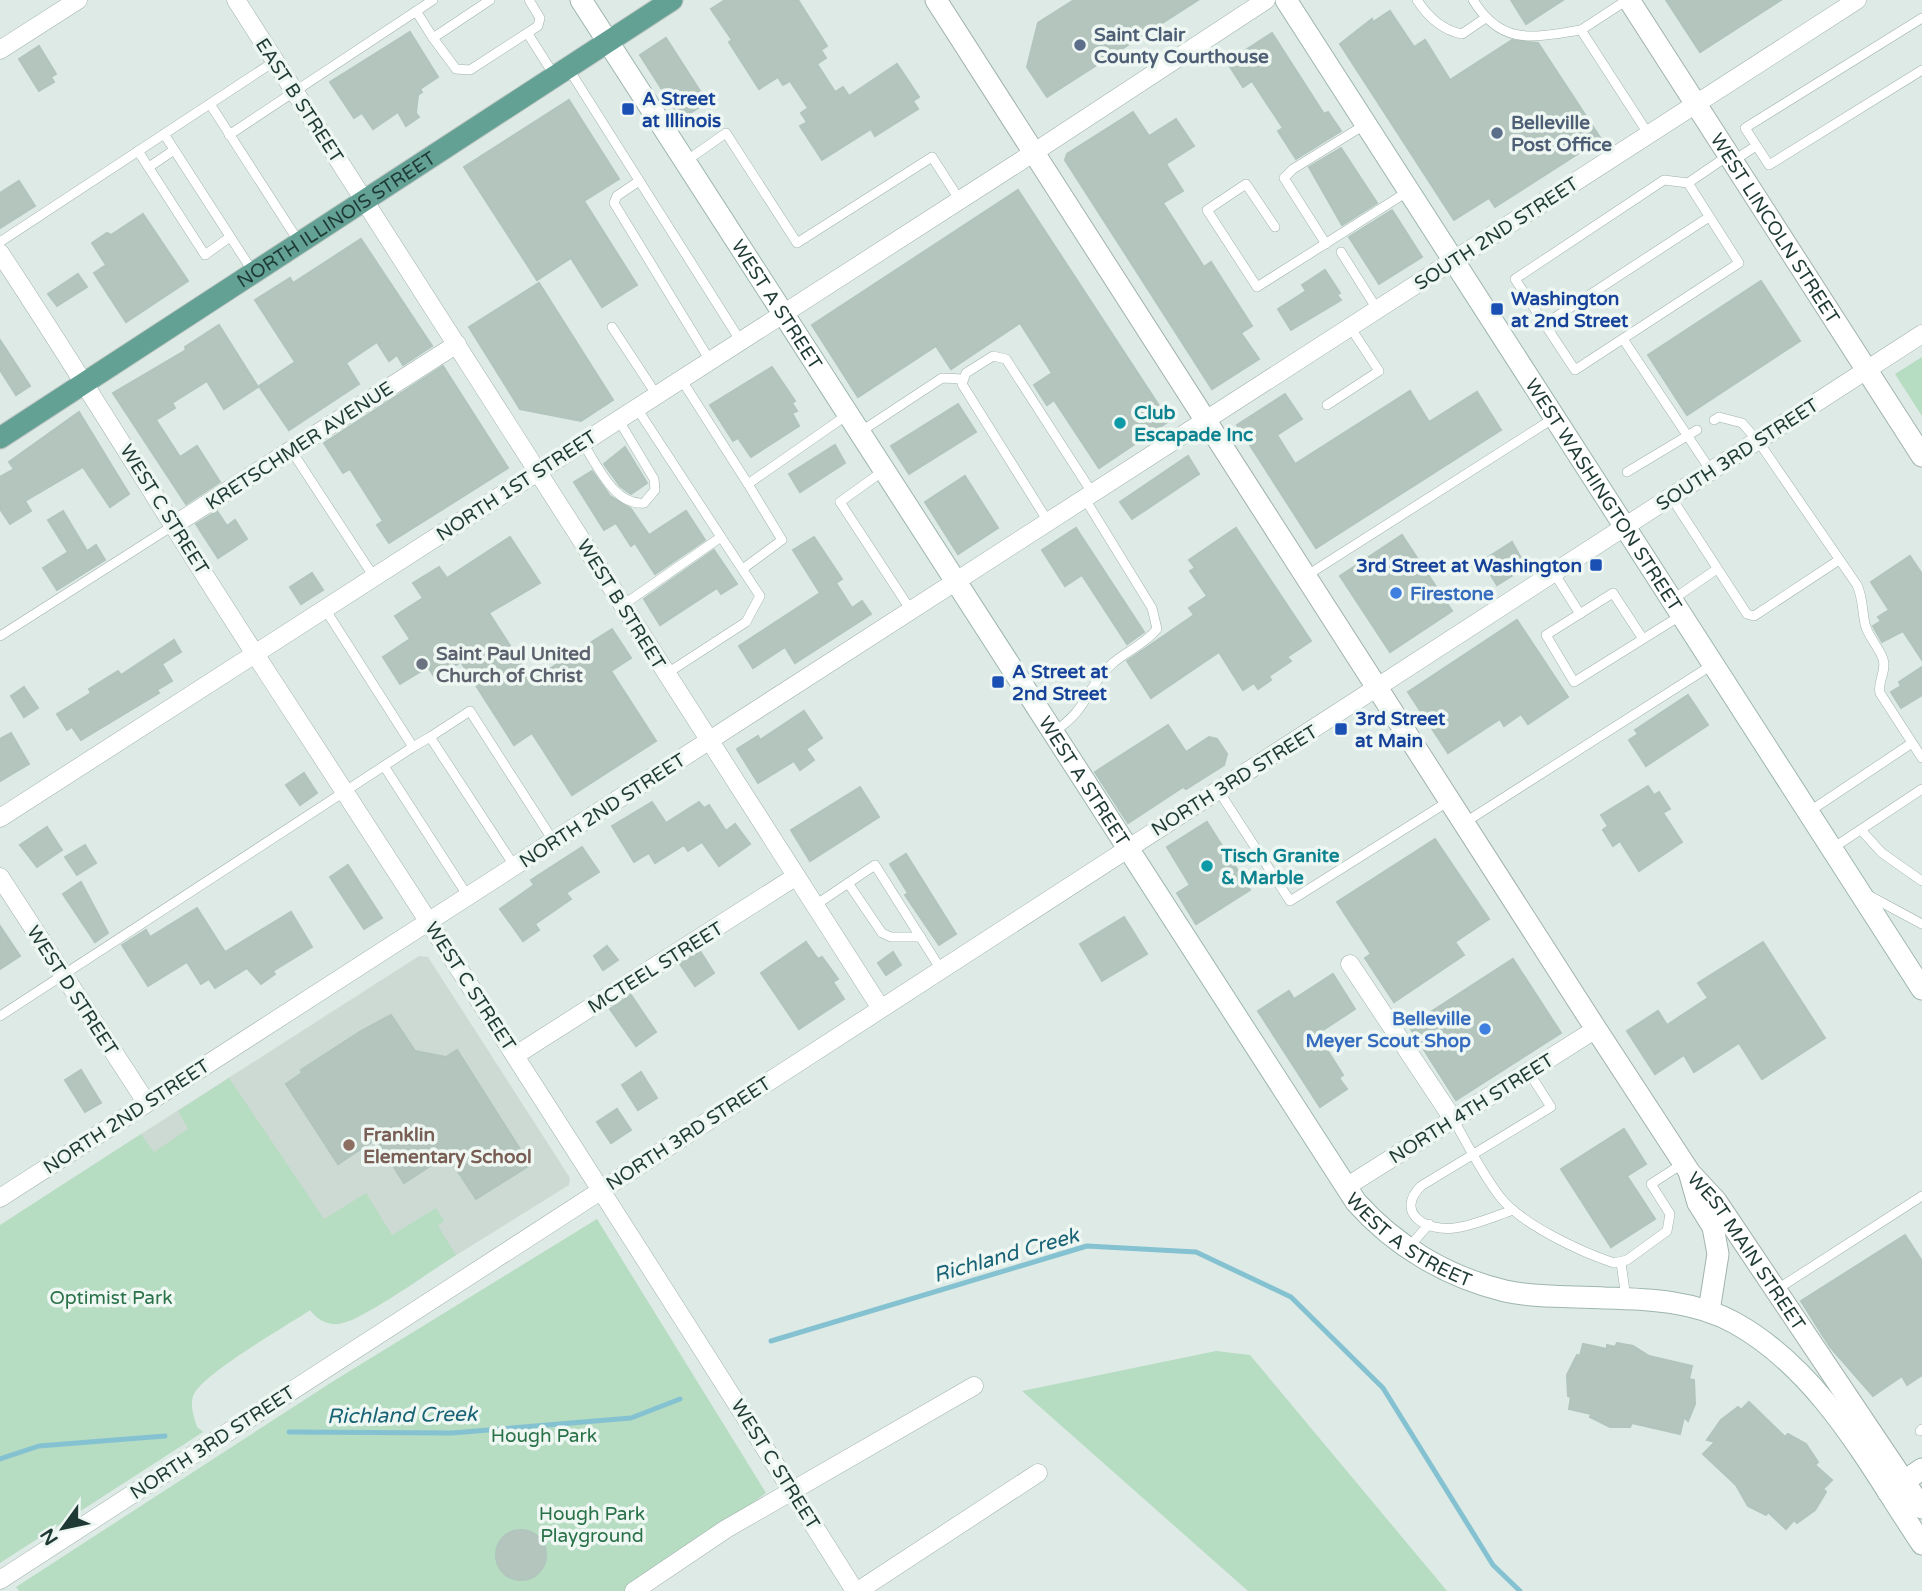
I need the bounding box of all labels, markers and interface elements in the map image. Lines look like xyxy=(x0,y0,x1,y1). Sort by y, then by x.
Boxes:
place label: Saint Clair County Courthouse xyxy=(1094,24,1269,69)
street label: EAST B STREET xyxy=(251,34,348,167)
marker: Saint Clair County Courthouse xyxy=(1072,37,1088,53)
place label: A Street at Illinois xyxy=(642,88,721,132)
marker: A Street at Illinois xyxy=(620,101,636,117)
place label: Belleville Post Office xyxy=(1511,112,1612,156)
marker: Belleville Post Office xyxy=(1489,125,1505,141)
street label: WEST LINCOLN STREET xyxy=(1705,129,1844,328)
street label: NORTH ILLINOIS STREET xyxy=(233,147,440,293)
street label: SOUTH 2ND STREET xyxy=(1411,172,1583,295)
street label: WEST A STREET xyxy=(726,236,826,374)
place label: Washington at 2nd Street xyxy=(1511,288,1629,332)
marker: Washington at 2nd Street xyxy=(1489,301,1505,317)
street label: WEST WASHINGTON STREET xyxy=(1520,375,1686,616)
street label: KRETSCHMER AVENUE xyxy=(202,377,397,515)
street label: SOUTH 3RD STREET xyxy=(1652,394,1823,516)
place label: Club Escapade Inc xyxy=(1134,402,1253,447)
marker: Club Escapade Inc xyxy=(1112,415,1128,431)
street label: NORTH 1ST STREET xyxy=(432,426,601,546)
street label: WEST C STREET xyxy=(115,441,213,579)
street label: WEST B STREET xyxy=(572,536,670,674)
place label: 3rd Street at Washington xyxy=(1356,555,1582,578)
marker: 3rd Street at Washington xyxy=(1588,557,1604,573)
place label: Firestone xyxy=(1410,583,1494,605)
marker: Firestone xyxy=(1388,585,1404,601)
place label: Saint Paul United Church of Christ xyxy=(436,643,591,687)
marker: Saint Paul United Church of Christ xyxy=(414,656,430,672)
place label: A Street at 2nd Street xyxy=(1012,661,1109,705)
marker: A Street at 2nd Street xyxy=(990,674,1006,690)
place label: 3rd Street at Main xyxy=(1355,708,1446,752)
street label: WEST A STREET xyxy=(1034,712,1134,851)
street label: NORTH 3RD STREET xyxy=(1147,721,1322,841)
marker: 3rd Street at Main xyxy=(1333,721,1349,737)
street label: NORTH 2ND STREET xyxy=(515,749,690,873)
place label: Tisch Granite & Marble xyxy=(1220,845,1340,889)
marker: Tisch Granite & Marble xyxy=(1199,858,1215,874)
street label: MCTEEL STREET xyxy=(584,917,728,1018)
street label: WEST C STREET xyxy=(420,918,520,1055)
street label: WEST D STREET xyxy=(22,922,122,1060)
place label: Belleville Meyer Scout Shop xyxy=(1305,1008,1471,1053)
marker: Belleville Meyer Scout Shop xyxy=(1477,1021,1493,1037)
street label: NORTH 4TH STREET xyxy=(1385,1049,1558,1168)
street label: NORTH 2ND STREET xyxy=(39,1055,214,1179)
street label: NORTH 3RD STREET xyxy=(602,1072,775,1195)
place label: Franklin Elementary School xyxy=(363,1124,532,1169)
marker: Franklin Elementary School xyxy=(341,1137,357,1153)
street label: WEST MAIN STREET xyxy=(1683,1168,1810,1335)
street label: WEST A STREET xyxy=(1341,1188,1475,1292)
water label: Richland Creek xyxy=(931,1222,1083,1288)
park label: Optimist Park xyxy=(49,1287,173,1309)
street label: NORTH 3RD STREET xyxy=(126,1381,299,1504)
street label: WEST C STREET xyxy=(726,1396,824,1534)
water label: Richland Creek xyxy=(327,1402,479,1429)
park label: Hough Park xyxy=(491,1425,597,1447)
north arrow xyxy=(28,1493,98,1563)
park label: Hough Park Playground xyxy=(539,1503,645,1547)
text: N xyxy=(36,1524,63,1549)

